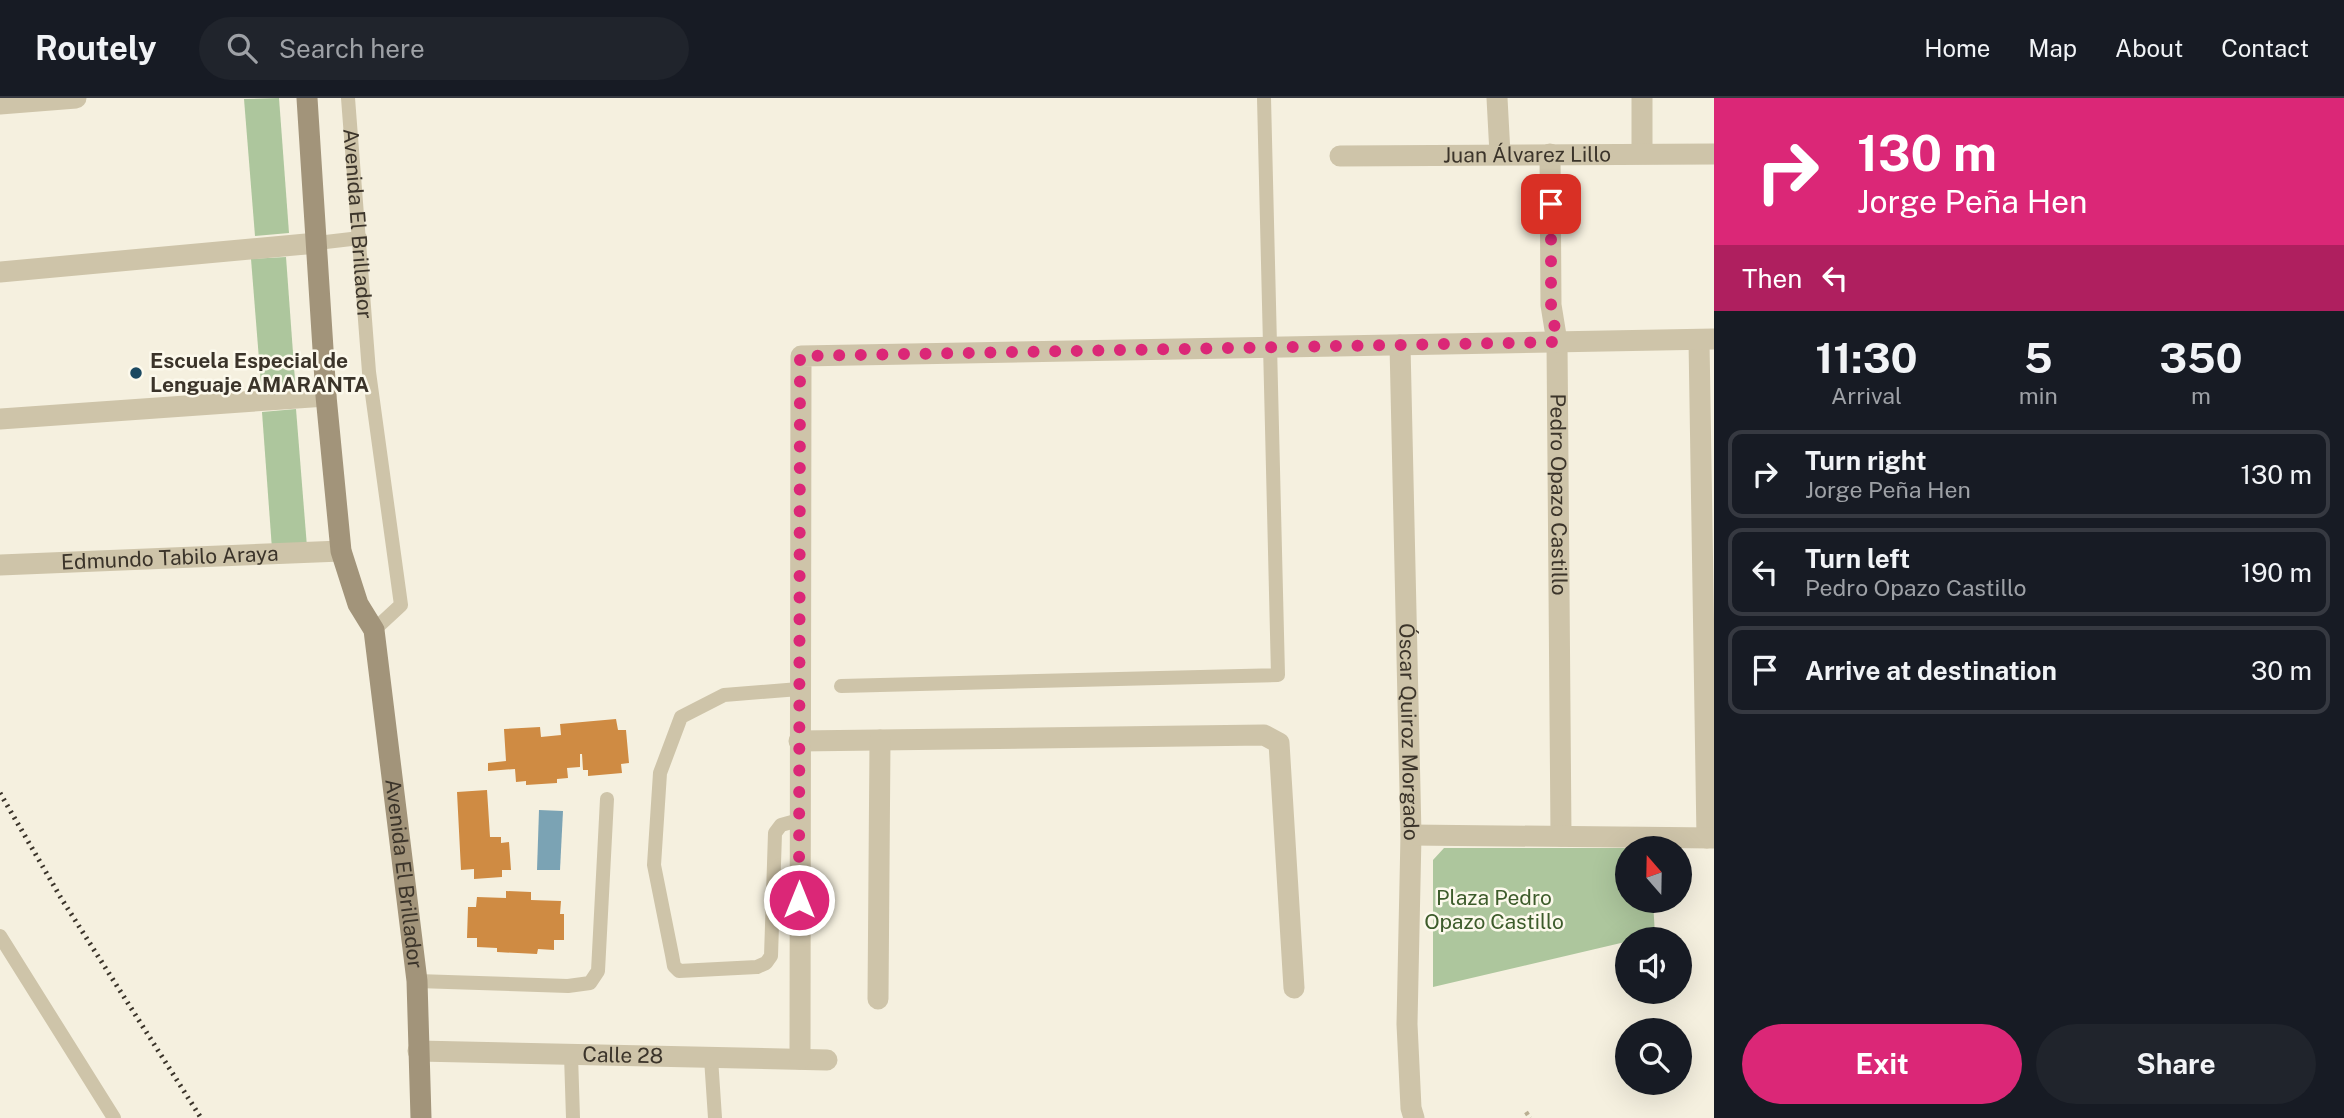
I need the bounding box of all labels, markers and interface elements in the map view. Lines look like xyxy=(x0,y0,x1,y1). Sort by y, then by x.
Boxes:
search box xyxy=(199,17,689,80)
text: Routely xyxy=(35,29,157,67)
icon: search xyxy=(223,29,261,67)
text: Search here xyxy=(279,33,425,64)
text: Home xyxy=(1924,34,1990,62)
text: Map xyxy=(2028,34,2077,62)
text: About xyxy=(2115,34,2183,62)
text: Contact xyxy=(2221,34,2309,62)
text: 130 m xyxy=(1857,124,1997,182)
icon: right xyxy=(1742,126,1833,217)
street label: Avenida El Brillador xyxy=(338,127,378,320)
street label: Juan Álvarez Lillo xyxy=(1443,142,1611,167)
pin xyxy=(1521,174,1581,234)
text: Jorge Peña Hen xyxy=(1857,183,2088,220)
icon: arrive xyxy=(1532,185,1570,223)
icon: left xyxy=(1816,259,1854,297)
text: Then xyxy=(1742,263,1802,294)
text: 11:30 xyxy=(1815,333,1918,382)
text: 5 xyxy=(2024,333,2053,382)
text: 350 xyxy=(2159,333,2243,382)
place label: Escuela Especial de Lenguaje AMARANTA xyxy=(150,348,369,397)
marker: Escuela Especial de Lenguaje AMARANTA xyxy=(128,365,144,381)
text: Arrival xyxy=(1831,382,1902,409)
text: min xyxy=(2019,382,2058,409)
text: m xyxy=(2191,382,2211,409)
street label: Pedro Opazo Castillo xyxy=(1545,393,1572,596)
text: Turn right xyxy=(1805,445,1927,476)
icon: right xyxy=(1746,455,1784,493)
text: 130 m xyxy=(2240,459,2312,490)
text: Jorge Peña Hen xyxy=(1805,476,1971,503)
street label: Edmundo Tabilo Araya xyxy=(61,541,279,574)
text: Turn left xyxy=(1805,543,1910,574)
icon: left xyxy=(1746,553,1784,591)
text: 190 m xyxy=(2241,557,2312,588)
text: Pedro Opazo Castillo xyxy=(1805,574,2026,601)
street label: Óscar Quiroz Morgado xyxy=(1394,623,1424,841)
icon: arrive xyxy=(1746,651,1784,689)
text: Arrive at destination xyxy=(1805,655,2057,686)
text: 30 m xyxy=(2251,655,2312,686)
street label: Avenida El Brillador xyxy=(380,777,428,970)
north arrow xyxy=(1615,836,1692,914)
map controls xyxy=(1615,836,1692,1095)
position arrow xyxy=(762,863,836,937)
park label: Plaza Pedro Opazo Castillo xyxy=(1424,885,1564,934)
button: sound xyxy=(1615,927,1692,1004)
button: search xyxy=(1615,1018,1692,1095)
button: Exit xyxy=(1742,1024,2022,1104)
button: Share xyxy=(2036,1024,2316,1104)
street label: Calle 28 xyxy=(582,1042,664,1068)

